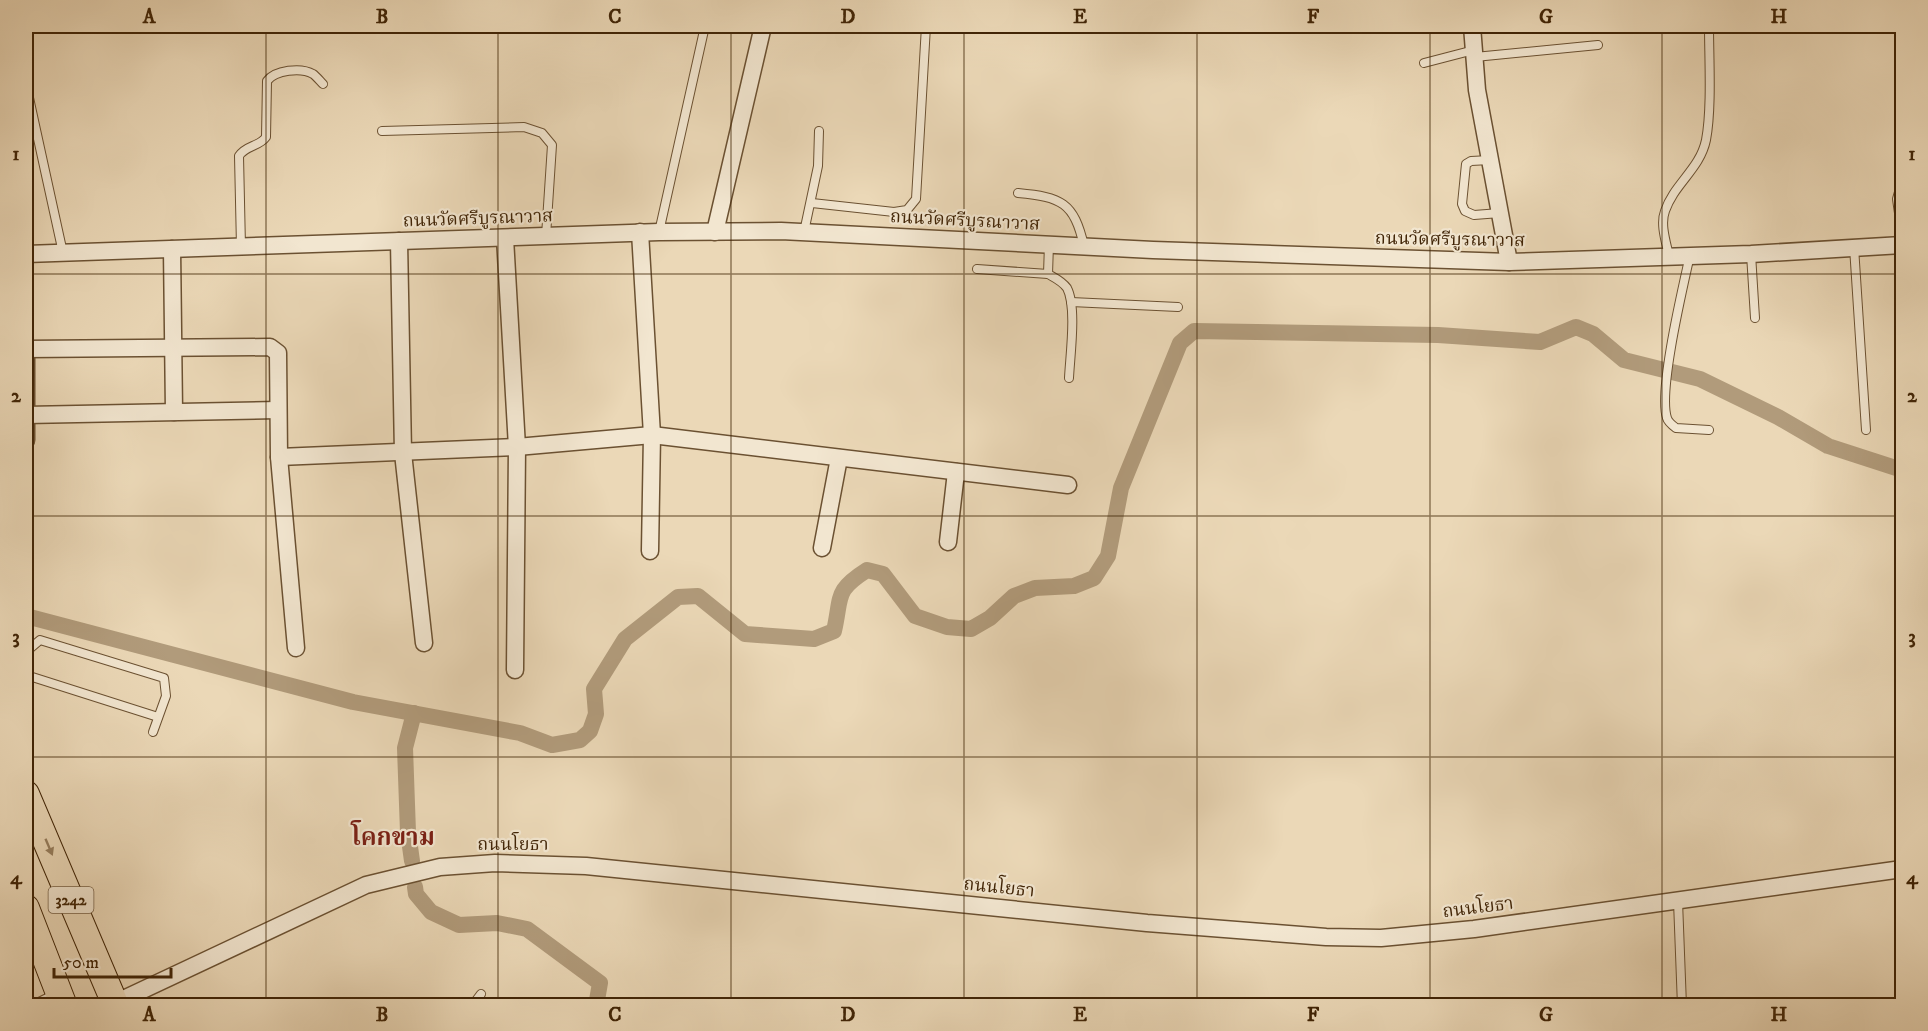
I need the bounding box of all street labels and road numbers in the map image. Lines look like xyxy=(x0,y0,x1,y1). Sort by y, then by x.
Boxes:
street label: ถนนวัดศรีบูรณาวาส xyxy=(402,205,554,233)
street label: ถนนวัดศรีบูรณาวาส xyxy=(889,206,1041,236)
street label: ถนนวัดศรีบูรณาวาส xyxy=(1375,228,1525,252)
street label: ถนนโยธา xyxy=(477,831,549,856)
street label: ถนนโยธา xyxy=(962,870,1036,903)
road number: 3242 xyxy=(48,887,94,913)
street label: ถนนโยธา xyxy=(1441,890,1515,923)

